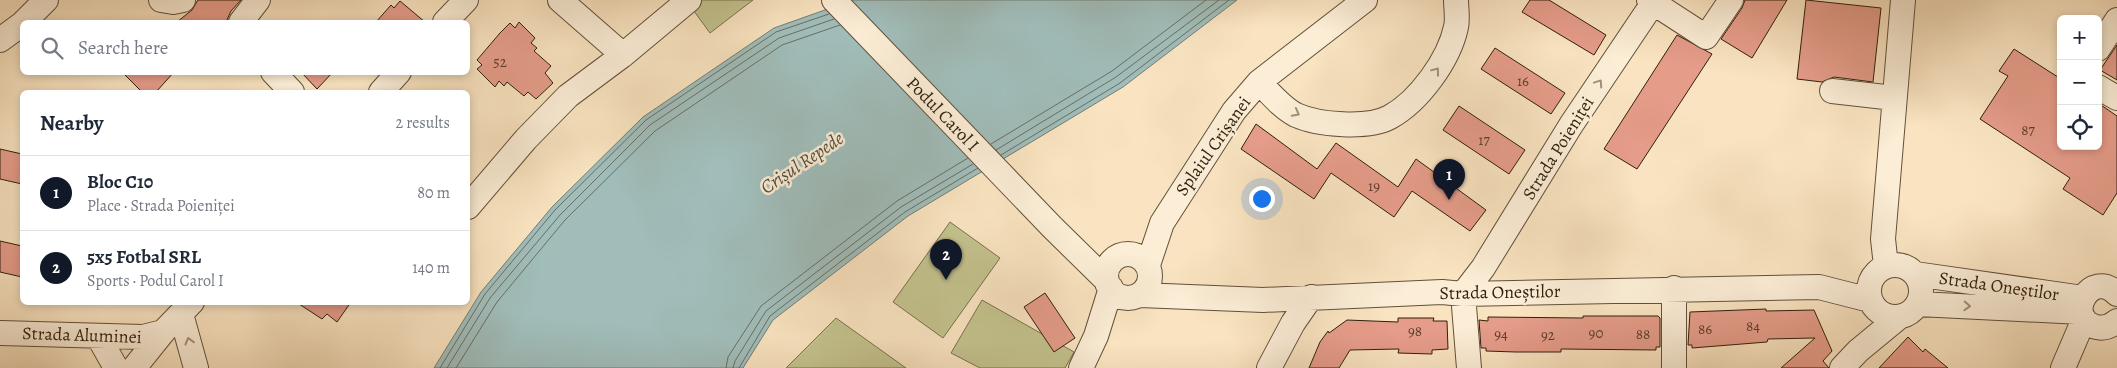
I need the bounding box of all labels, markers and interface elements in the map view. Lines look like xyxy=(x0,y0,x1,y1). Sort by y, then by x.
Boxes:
map controls xyxy=(2057,15,2102,150)
button: + xyxy=(2057,15,2102,60)
search box xyxy=(20,20,470,75)
icon: search xyxy=(38,34,66,62)
text: Search here xyxy=(78,35,168,61)
house number: 52 xyxy=(493,52,507,72)
button: − xyxy=(2057,60,2102,105)
one-way arrow xyxy=(1430,68,1438,77)
street label: Podul Carol I xyxy=(901,71,985,157)
house number: 16 xyxy=(1517,71,1529,91)
one-way arrow xyxy=(1593,79,1602,89)
street label: Splaiul Crișanei xyxy=(1170,92,1256,200)
street label: Strada Poieniței xyxy=(1517,92,1599,204)
button: locate xyxy=(2057,105,2102,150)
one-way arrow xyxy=(1291,107,1300,117)
text: Nearby xyxy=(40,109,103,137)
text: 2 results xyxy=(395,112,450,134)
house number: 87 xyxy=(2021,120,2035,140)
water label: Crișul Repede xyxy=(755,126,849,200)
house number: 17 xyxy=(1478,130,1490,150)
pin: 1 xyxy=(1433,159,1465,200)
text: Bloc C10 xyxy=(87,169,153,195)
house number: 19 xyxy=(1368,176,1380,196)
text: 1 xyxy=(53,182,59,204)
text: 80 m xyxy=(417,182,450,204)
your location xyxy=(1249,186,1275,212)
text: Place · Strada Poieniței xyxy=(87,195,235,217)
pin: 2 xyxy=(930,239,962,280)
text: 5x5 Fotbal SRL xyxy=(87,244,201,270)
text: 2 xyxy=(52,257,60,279)
text: 140 m xyxy=(412,257,450,279)
street label: Strada Oneștilor xyxy=(1937,266,2061,306)
text: Sports · Podul Carol I xyxy=(87,270,224,292)
street label: Strada Oneștilor xyxy=(1439,279,1561,305)
one-way arrow xyxy=(1964,301,1971,311)
house number: 84 xyxy=(1746,316,1760,336)
house number: 86 xyxy=(1698,319,1712,339)
street label: Strada Aluminei xyxy=(22,321,142,349)
house number: 98 xyxy=(1408,321,1422,341)
house number: 90 xyxy=(1589,323,1603,343)
house number: 94 xyxy=(1494,324,1508,344)
house number: 88 xyxy=(1636,324,1650,344)
house number: 92 xyxy=(1541,325,1555,345)
one-way arrow xyxy=(184,336,195,345)

